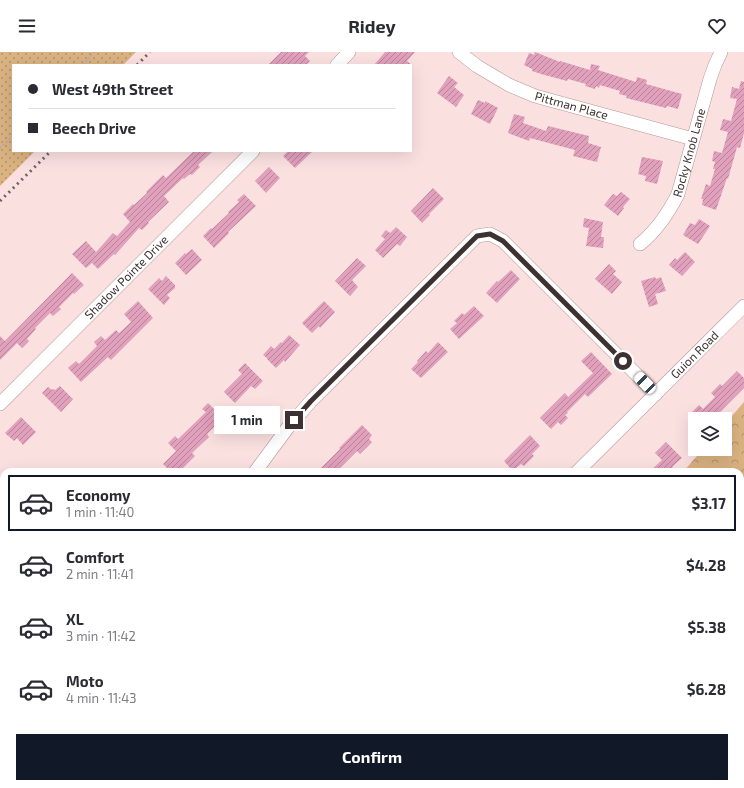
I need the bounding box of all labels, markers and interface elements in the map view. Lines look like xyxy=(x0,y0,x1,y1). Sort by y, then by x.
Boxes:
icon: menu xyxy=(16,15,38,37)
text: Ridey xyxy=(348,15,396,37)
icon: heart xyxy=(706,15,728,37)
text: West 49th Street xyxy=(52,80,173,98)
street label: Pittman Place xyxy=(533,88,610,122)
street label: Rocky Knob Lane xyxy=(669,107,708,199)
text: Beech Drive xyxy=(52,119,136,137)
street label: Shadow Pointe Drive xyxy=(81,232,171,321)
street label: Guion Road xyxy=(667,328,721,381)
route start xyxy=(614,352,632,370)
car xyxy=(632,370,658,396)
callout: 1 min xyxy=(214,406,280,434)
route end xyxy=(285,411,303,429)
text: 1 min xyxy=(231,412,263,428)
map controls xyxy=(688,412,732,456)
button: layers xyxy=(688,412,732,456)
icon: car xyxy=(18,485,54,521)
text: Economy xyxy=(66,486,131,504)
text: $3.17 xyxy=(691,494,726,512)
text: 1 min · 11:40 xyxy=(66,504,134,520)
icon: car xyxy=(18,547,54,583)
text: Comfort xyxy=(66,548,124,566)
text: $4.28 xyxy=(686,556,726,574)
text: 2 min · 11:41 xyxy=(66,566,134,582)
icon: car xyxy=(18,609,54,645)
text: XL xyxy=(66,610,84,628)
text: $5.38 xyxy=(688,618,726,636)
text: 3 min · 11:42 xyxy=(66,628,136,644)
icon: car xyxy=(18,671,54,707)
text: Moto xyxy=(66,672,104,690)
text: $6.28 xyxy=(687,680,726,698)
text: 4 min · 11:43 xyxy=(66,690,137,706)
button: Confirm xyxy=(16,734,728,780)

